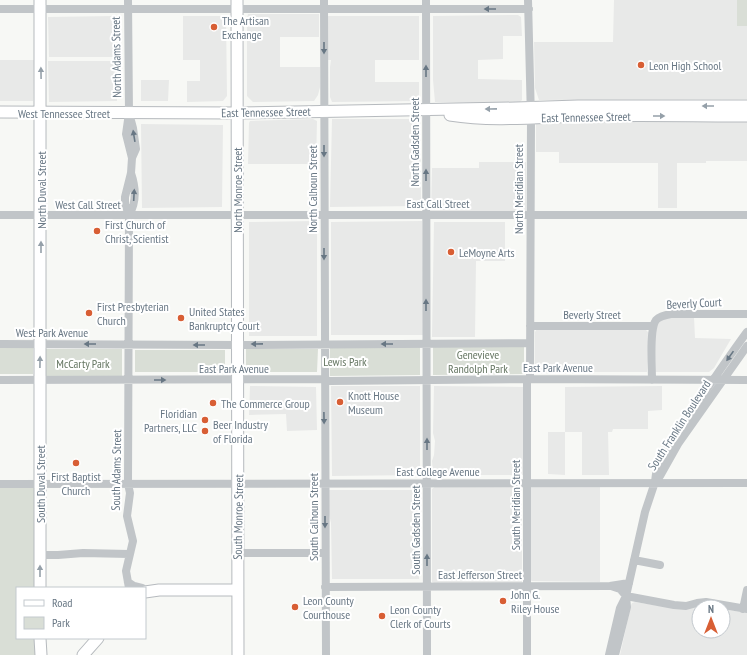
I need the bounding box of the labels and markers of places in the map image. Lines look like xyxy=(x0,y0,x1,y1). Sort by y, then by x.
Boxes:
place label: The Artisan Exchange xyxy=(222,13,269,42)
marker: The Artisan Exchange xyxy=(209,22,219,32)
place label: Leon High School xyxy=(649,58,721,73)
marker: Leon High School xyxy=(636,60,646,70)
place label: First Church of Christ, Scientist xyxy=(105,217,169,246)
marker: First Church of Christ, Scientist xyxy=(92,226,102,236)
place label: LeMoyne Arts xyxy=(459,245,515,260)
marker: LeMoyne Arts xyxy=(446,247,456,257)
place label: First Presbyterian Church xyxy=(97,299,169,328)
place label: United States Bankruptcy Court xyxy=(189,304,260,333)
marker: First Presbyterian Church xyxy=(84,308,94,318)
marker: United States Bankruptcy Court xyxy=(176,313,186,323)
place label: Knott House Museum xyxy=(348,388,399,417)
place label: The Commerce Group xyxy=(221,396,310,411)
marker: Knott House Museum xyxy=(335,397,345,407)
marker: The Commerce Group xyxy=(208,398,218,408)
place label: Floridian Partners, LLC xyxy=(144,406,197,435)
marker: Floridian Partners, LLC xyxy=(200,415,210,425)
place label: Beer Industry of Florida xyxy=(213,417,268,446)
marker: Beer Industry of Florida xyxy=(200,426,210,436)
marker: First Baptist Church xyxy=(71,458,81,468)
place label: First Baptist Church xyxy=(51,469,102,498)
place label: John G. Riley House xyxy=(510,587,560,616)
place label: Leon County Courthouse xyxy=(303,593,354,622)
marker: John G. Riley House xyxy=(498,596,508,606)
marker: Leon County Courthouse xyxy=(290,602,300,612)
place label: Leon County Clerk of Courts xyxy=(390,602,451,631)
marker: Leon County Clerk of Courts xyxy=(377,611,387,621)

